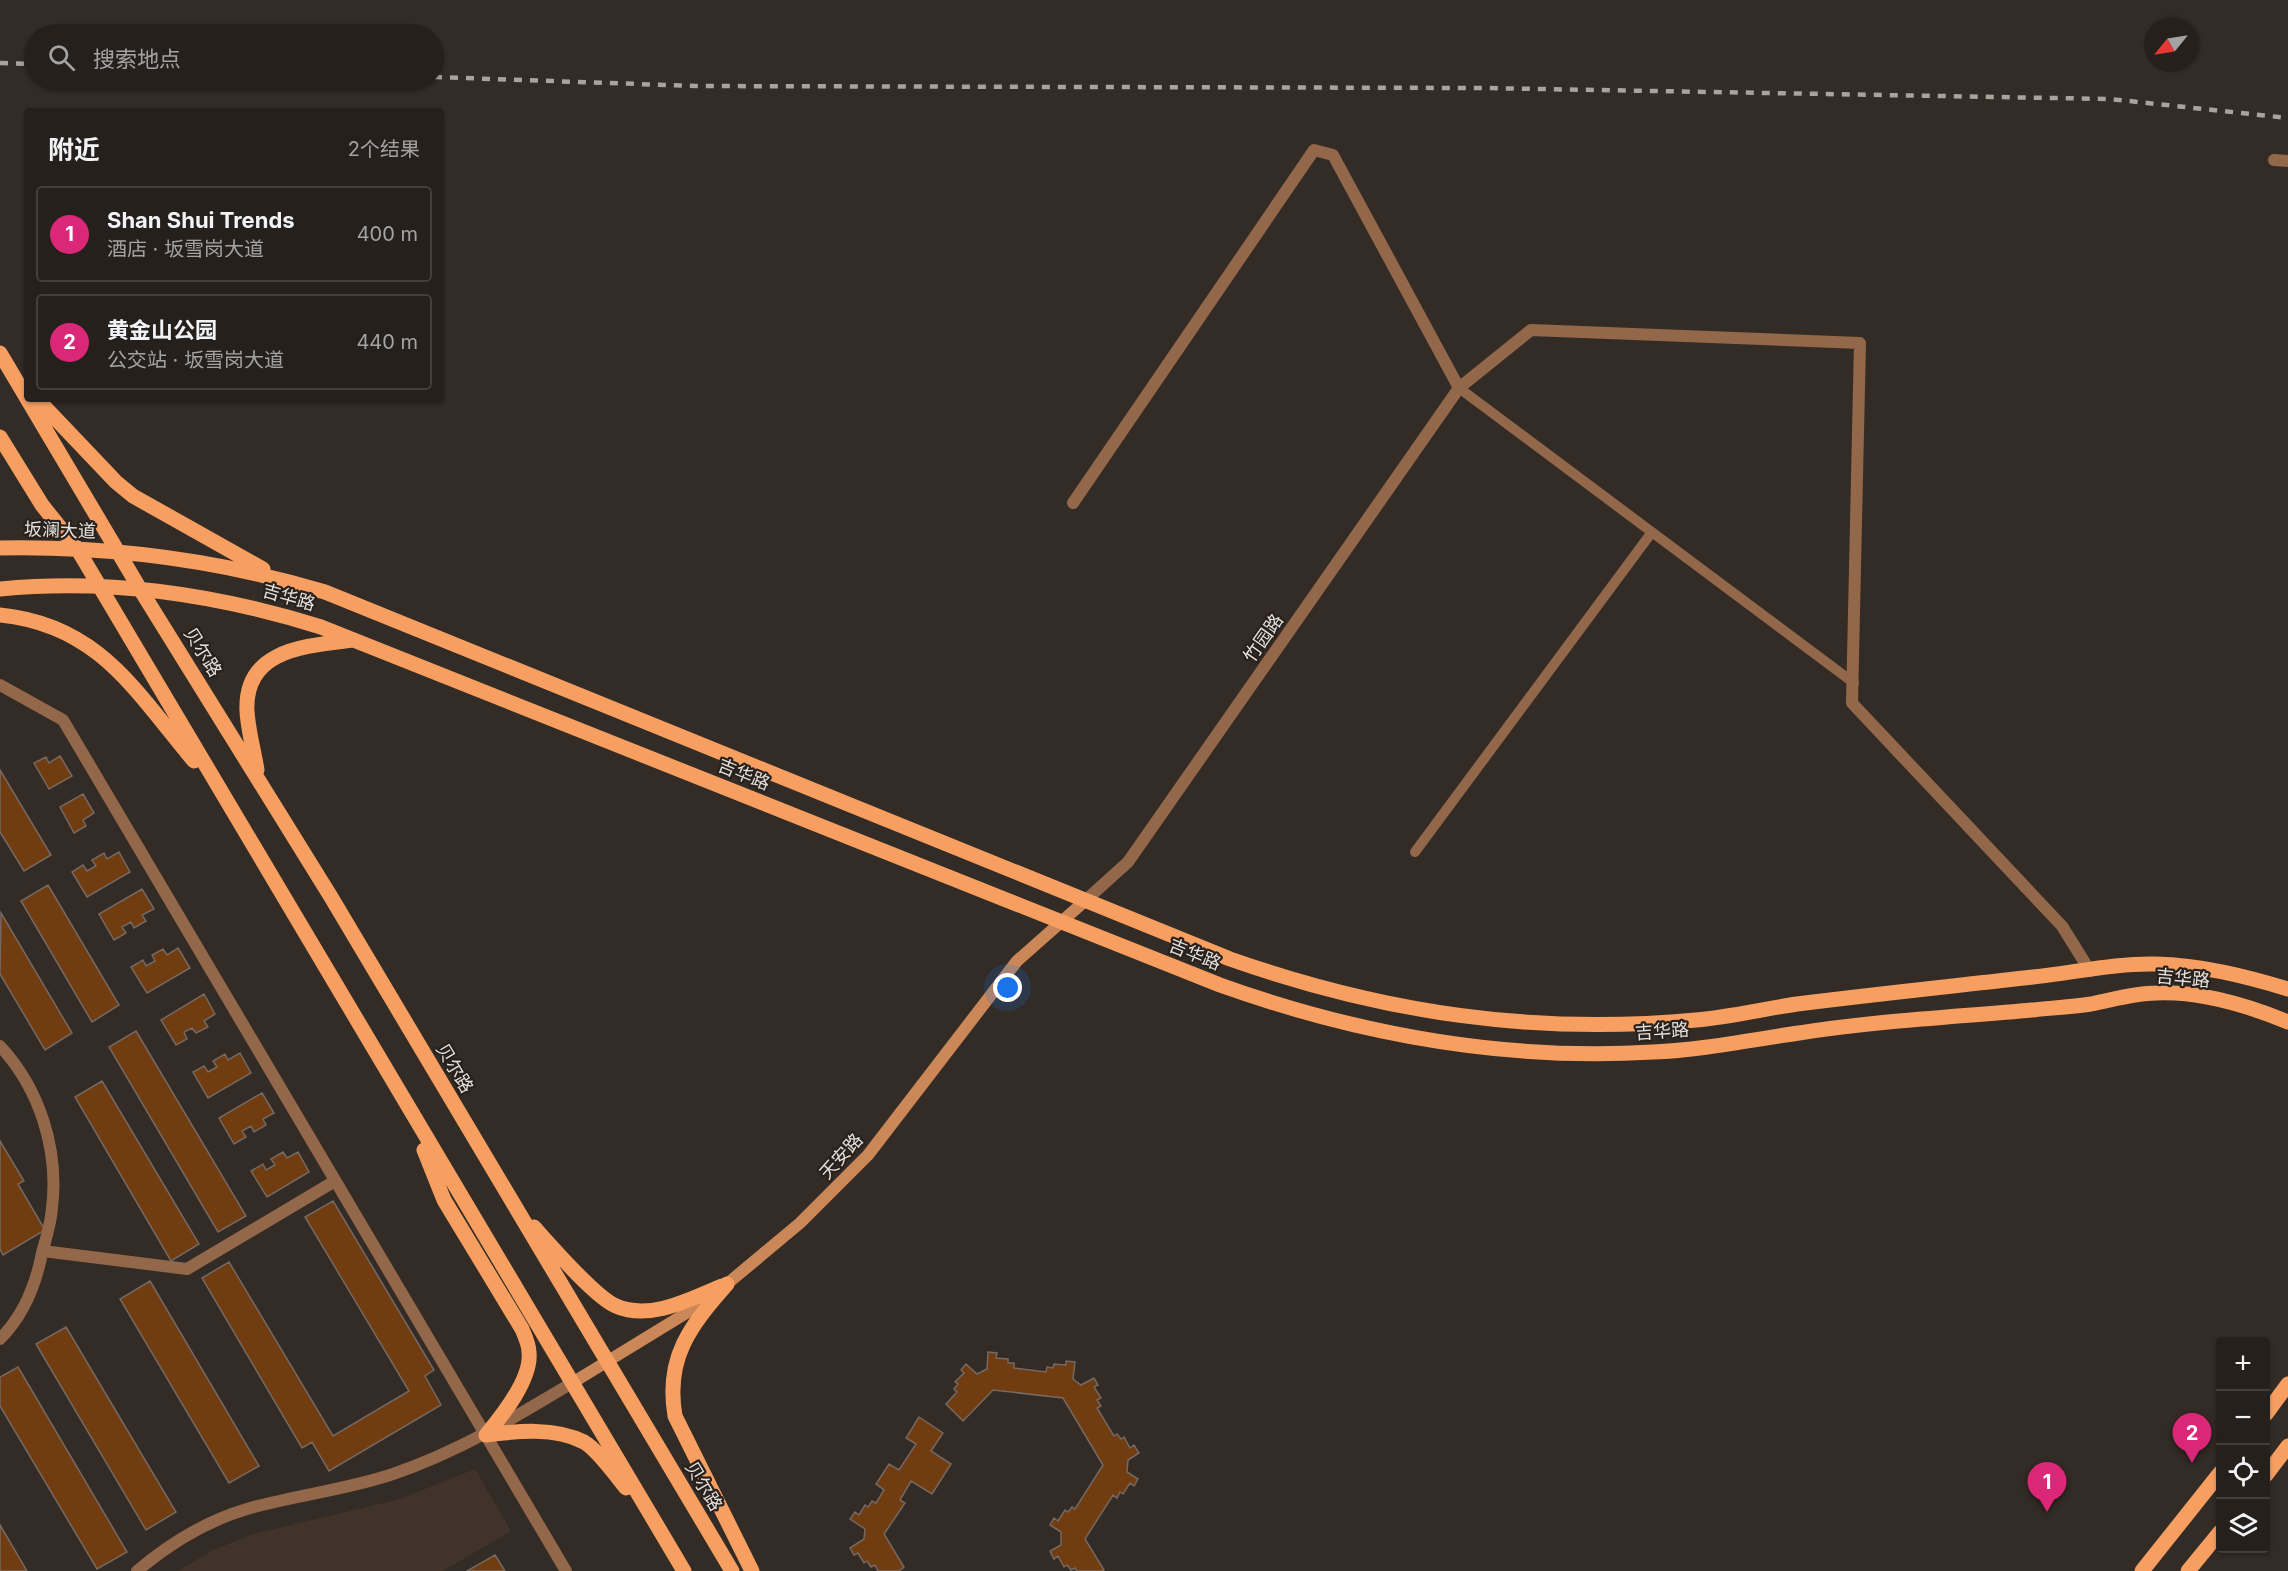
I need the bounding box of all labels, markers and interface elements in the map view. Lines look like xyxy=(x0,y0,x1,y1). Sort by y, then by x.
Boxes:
north arrow xyxy=(2144,18,2198,72)
search box xyxy=(24,24,444,90)
icon: search xyxy=(45,41,78,74)
text: 搜索地点 xyxy=(93,46,181,72)
text: 附近 xyxy=(48,134,100,165)
text: 2个结果 xyxy=(348,137,420,161)
text: Shan Shui Trends xyxy=(107,207,295,233)
text: 1 xyxy=(65,222,74,246)
text: 400 m xyxy=(357,222,418,246)
text: 酒店 · 坂雪岗大道 xyxy=(107,237,264,261)
text: 黄金山公园 xyxy=(107,317,217,343)
text: 2 xyxy=(63,330,76,354)
text: 440 m xyxy=(356,330,418,354)
text: 公交站 · 坂雪岗大道 xyxy=(107,348,284,372)
street label: 坂澜大道 xyxy=(24,518,96,542)
street label: 吉华路 xyxy=(260,579,318,615)
street label: 竹园路 xyxy=(1239,610,1287,666)
street label: 贝尔路 xyxy=(180,624,226,680)
street label: 吉华路 xyxy=(715,754,773,794)
street label: 吉华路 xyxy=(1166,934,1224,974)
street label: 吉华路 xyxy=(2155,965,2211,991)
your location xyxy=(993,973,1022,1002)
street label: 吉华路 xyxy=(1634,1019,1690,1043)
street label: 贝尔路 xyxy=(432,1039,478,1097)
street label: 天安路 xyxy=(815,1129,867,1183)
map controls xyxy=(2216,1337,2270,1553)
button: + xyxy=(2216,1337,2270,1391)
button: − xyxy=(2216,1391,2270,1445)
pin: 2 xyxy=(2172,1414,2212,1463)
button: locate xyxy=(2216,1445,2270,1499)
street label: 贝尔路 xyxy=(681,1457,727,1515)
pin: 1 xyxy=(2028,1462,2066,1512)
button: layers xyxy=(2216,1499,2270,1553)

